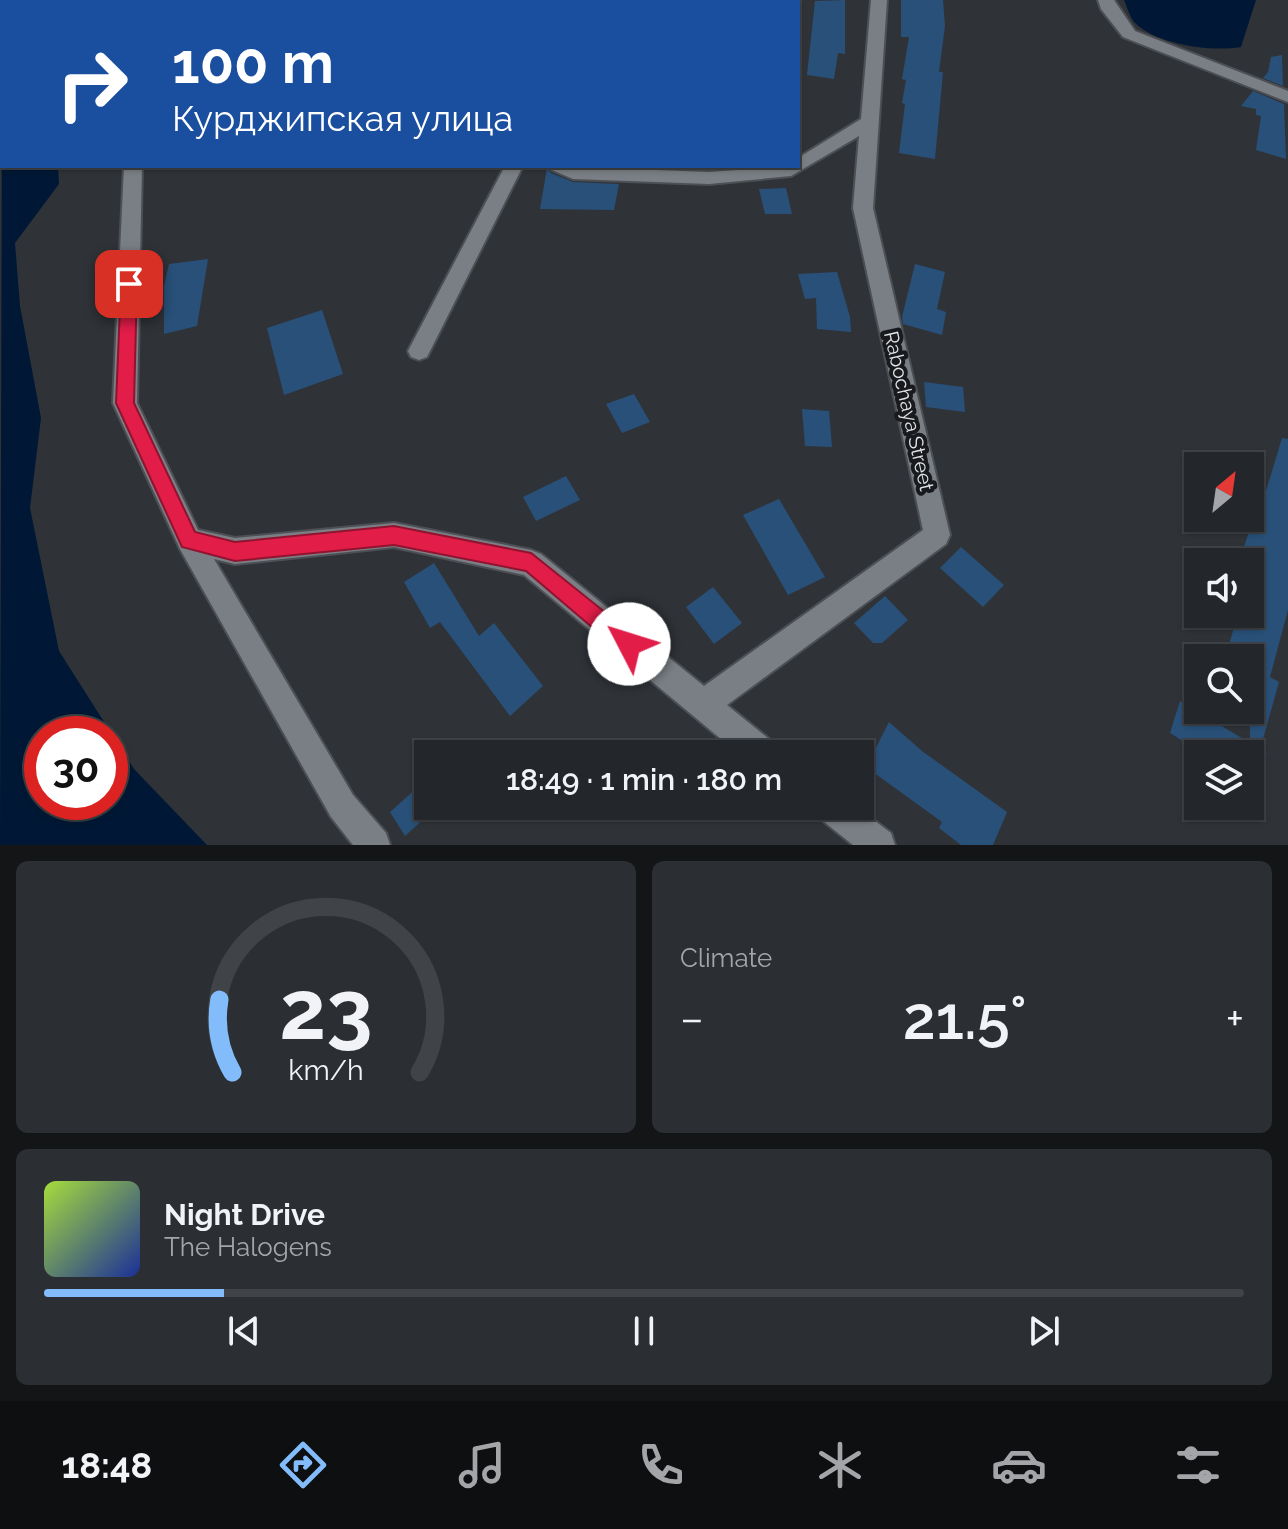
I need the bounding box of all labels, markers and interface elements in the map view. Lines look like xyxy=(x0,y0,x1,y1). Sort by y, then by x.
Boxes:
text: 100 m xyxy=(172,30,334,96)
icon: right xyxy=(40,32,144,136)
text: Курджипская улица xyxy=(172,97,513,139)
pin xyxy=(95,250,163,318)
icon: arrive xyxy=(107,262,151,306)
street label: Rabochaya Street xyxy=(879,329,939,494)
north arrow xyxy=(1184,452,1264,532)
map controls xyxy=(1184,452,1264,820)
button: sound xyxy=(1184,548,1264,628)
position arrow xyxy=(587,602,671,686)
button: search xyxy=(1184,644,1264,724)
speed limit sign: 30 xyxy=(24,716,128,820)
button: layers xyxy=(1184,740,1264,820)
text: 18:49 · 1 min · 180 m xyxy=(506,762,782,797)
text: Climate xyxy=(680,943,772,973)
text: 23 xyxy=(279,961,373,1058)
text: 21.5° xyxy=(903,983,1027,1053)
text: − xyxy=(680,993,704,1044)
text: + xyxy=(1226,993,1244,1044)
text: km/h xyxy=(288,1053,364,1087)
text: Night Drive xyxy=(164,1197,325,1232)
text: The Halogens xyxy=(164,1232,332,1262)
icon: previous xyxy=(222,1309,266,1353)
icon: pause xyxy=(622,1309,666,1353)
icon: next xyxy=(1022,1309,1066,1353)
icon: directions xyxy=(275,1437,331,1493)
icon: music xyxy=(454,1437,510,1493)
icon: phone xyxy=(633,1437,689,1493)
icon: climate xyxy=(812,1437,868,1493)
icon: car xyxy=(991,1437,1047,1493)
icon: filters xyxy=(1170,1437,1226,1493)
text: 18:48 xyxy=(62,1444,152,1486)

